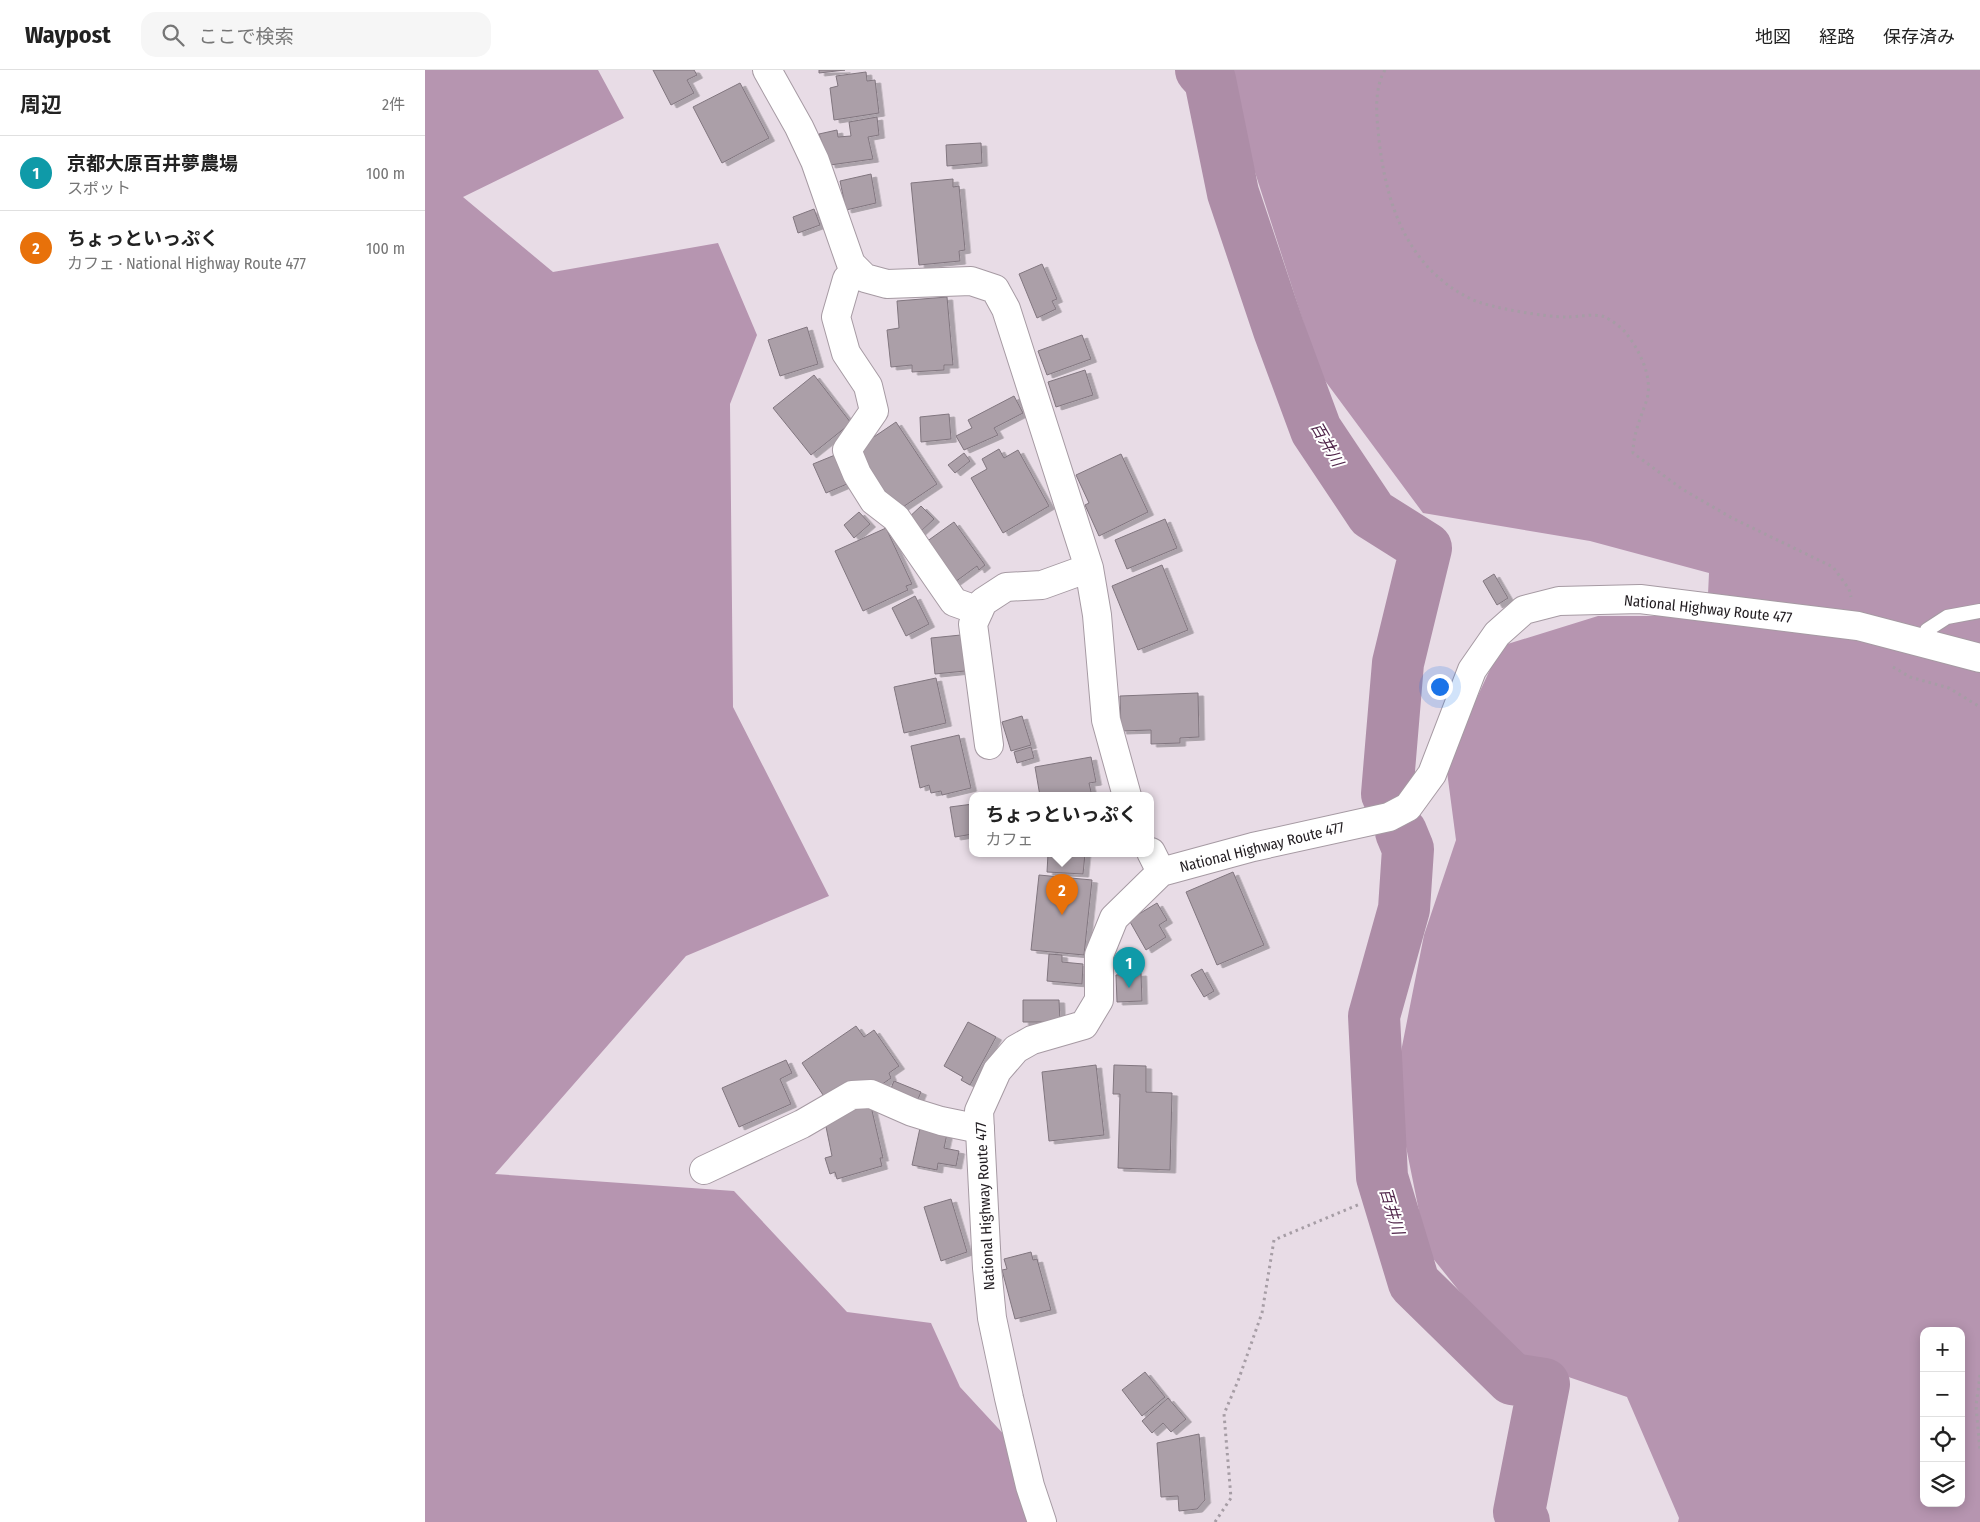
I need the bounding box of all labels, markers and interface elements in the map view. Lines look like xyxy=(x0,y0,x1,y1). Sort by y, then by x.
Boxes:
search box xyxy=(141,12,491,57)
text: Waypost xyxy=(25,21,111,49)
icon: search xyxy=(159,21,187,49)
text: ここで検索 xyxy=(199,25,294,48)
text: 地図 xyxy=(1755,26,1791,48)
text: 経路 xyxy=(1819,26,1855,48)
text: 保存済み xyxy=(1883,26,1955,48)
text: 周辺 xyxy=(20,92,62,118)
text: 2件 xyxy=(382,95,405,114)
text: 京都大原百井夢農場 xyxy=(67,152,238,175)
text: 1 xyxy=(33,164,39,183)
text: 100 m xyxy=(366,164,405,183)
text: スポット xyxy=(67,179,131,198)
text: ちょっといっぷく xyxy=(67,227,219,250)
text: 2 xyxy=(32,239,40,258)
text: 100 m xyxy=(366,239,405,258)
text: カフェ · National Highway Route 477 xyxy=(67,254,306,273)
water label: 百井川 xyxy=(1307,418,1348,471)
street label: National Highway Route 477 xyxy=(1623,591,1793,627)
your location xyxy=(1427,674,1453,700)
popup xyxy=(969,792,1154,857)
text: ちょっといっぷく xyxy=(985,803,1138,826)
street label: National Highway Route 477 xyxy=(1178,818,1346,876)
text: カフェ xyxy=(985,830,1034,849)
pin: 2 xyxy=(1046,874,1078,915)
pin: 1 xyxy=(1113,947,1145,988)
street label: National Highway Route 477 xyxy=(972,1121,998,1291)
water label: 百井川 xyxy=(1376,1185,1409,1239)
map controls xyxy=(1920,1327,1965,1507)
button: + xyxy=(1920,1327,1965,1372)
button: − xyxy=(1920,1372,1965,1417)
button: locate xyxy=(1920,1417,1965,1462)
button: layers xyxy=(1920,1462,1965,1507)

